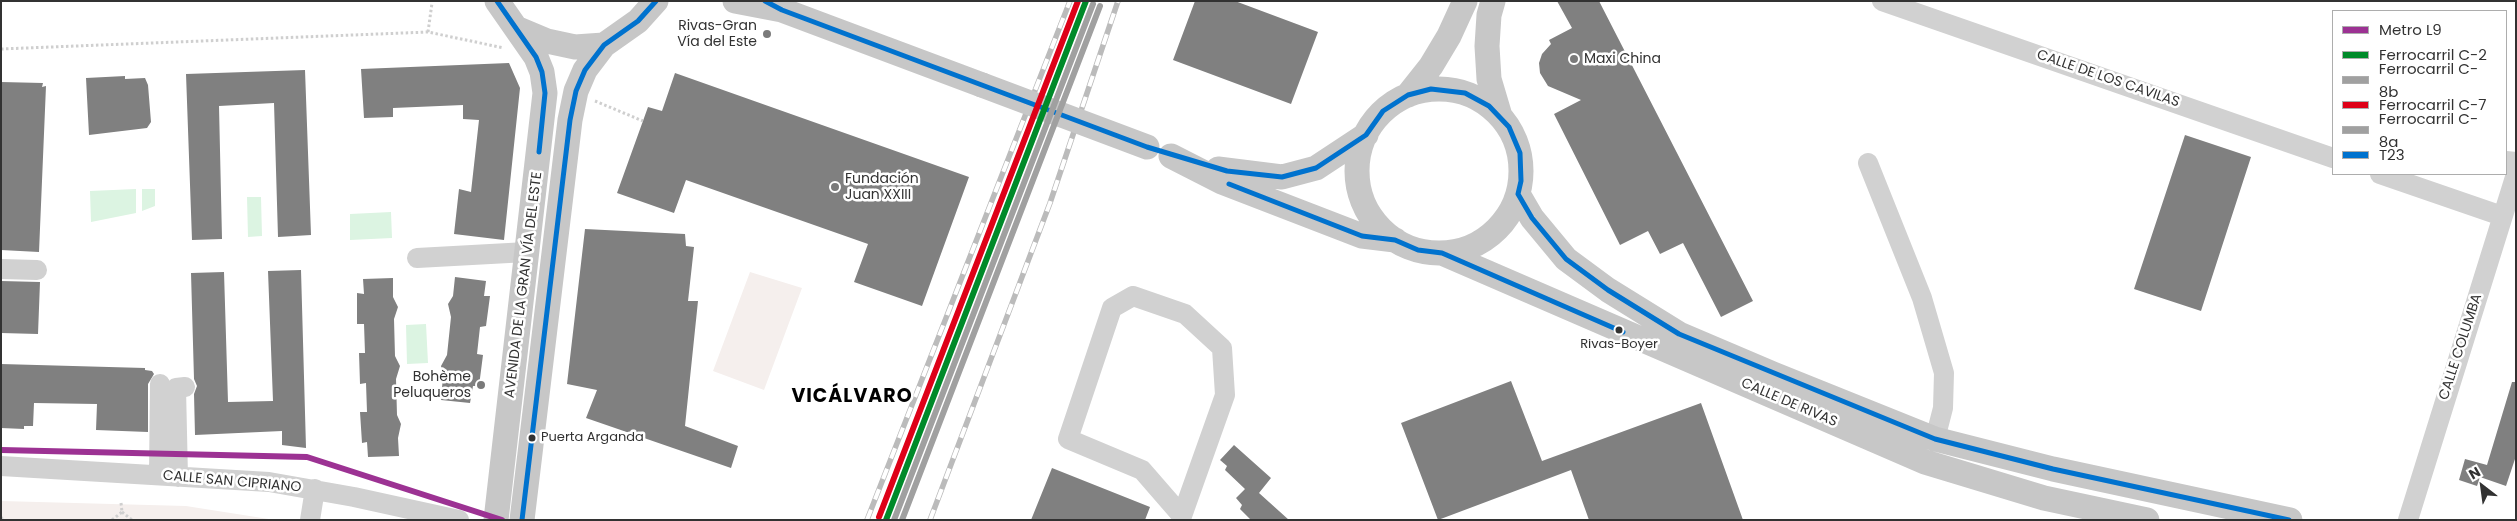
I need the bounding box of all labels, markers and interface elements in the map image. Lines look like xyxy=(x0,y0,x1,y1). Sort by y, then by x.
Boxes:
legend xyxy=(2332,10,2507,175)
place label: Rivas-Gran Vía del Este xyxy=(677,18,757,50)
text: Metro L9 xyxy=(2379,19,2442,40)
marker: Rivas-Gran Vía del Este xyxy=(761,28,773,40)
text: Ferrocarril C-2 xyxy=(2379,44,2487,65)
street label: CALLE DE LOS CAVILAS xyxy=(2034,47,2182,111)
place label: Maxi China xyxy=(1584,51,1661,67)
marker: Maxi China xyxy=(1568,53,1580,65)
text: Ferrocarril C-8b xyxy=(2379,58,2478,102)
text: Ferrocarril C-7 xyxy=(2379,94,2487,115)
text: Ferrocarril C-8a xyxy=(2379,108,2478,152)
text: T23 xyxy=(2379,144,2405,165)
street label: AVENIDA DE LA GRAN VÍA DEL ESTE xyxy=(502,171,546,399)
place label: Fundación Juan XXIII xyxy=(845,171,919,203)
marker: Fundación Juan XXIII xyxy=(829,181,841,193)
street label: CALLE COLUMBA xyxy=(2436,292,2486,402)
marker: Rivas-Boyer xyxy=(1614,325,1624,335)
place label: Rivas-Boyer xyxy=(1580,337,1658,353)
place label: Bohème Peluqueros xyxy=(393,369,471,402)
street label: CALLE DE RIVAS xyxy=(1738,375,1840,431)
marker: Bohème Peluqueros xyxy=(475,379,487,391)
district label: VICÁLVARO xyxy=(790,386,914,408)
place label: Puerta Arganda xyxy=(541,430,644,446)
marker: Puerta Arganda xyxy=(527,433,537,443)
north arrow xyxy=(2457,461,2507,511)
text: N xyxy=(2465,462,2484,484)
street label: CALLE SAN CIPRIANO xyxy=(162,468,302,496)

